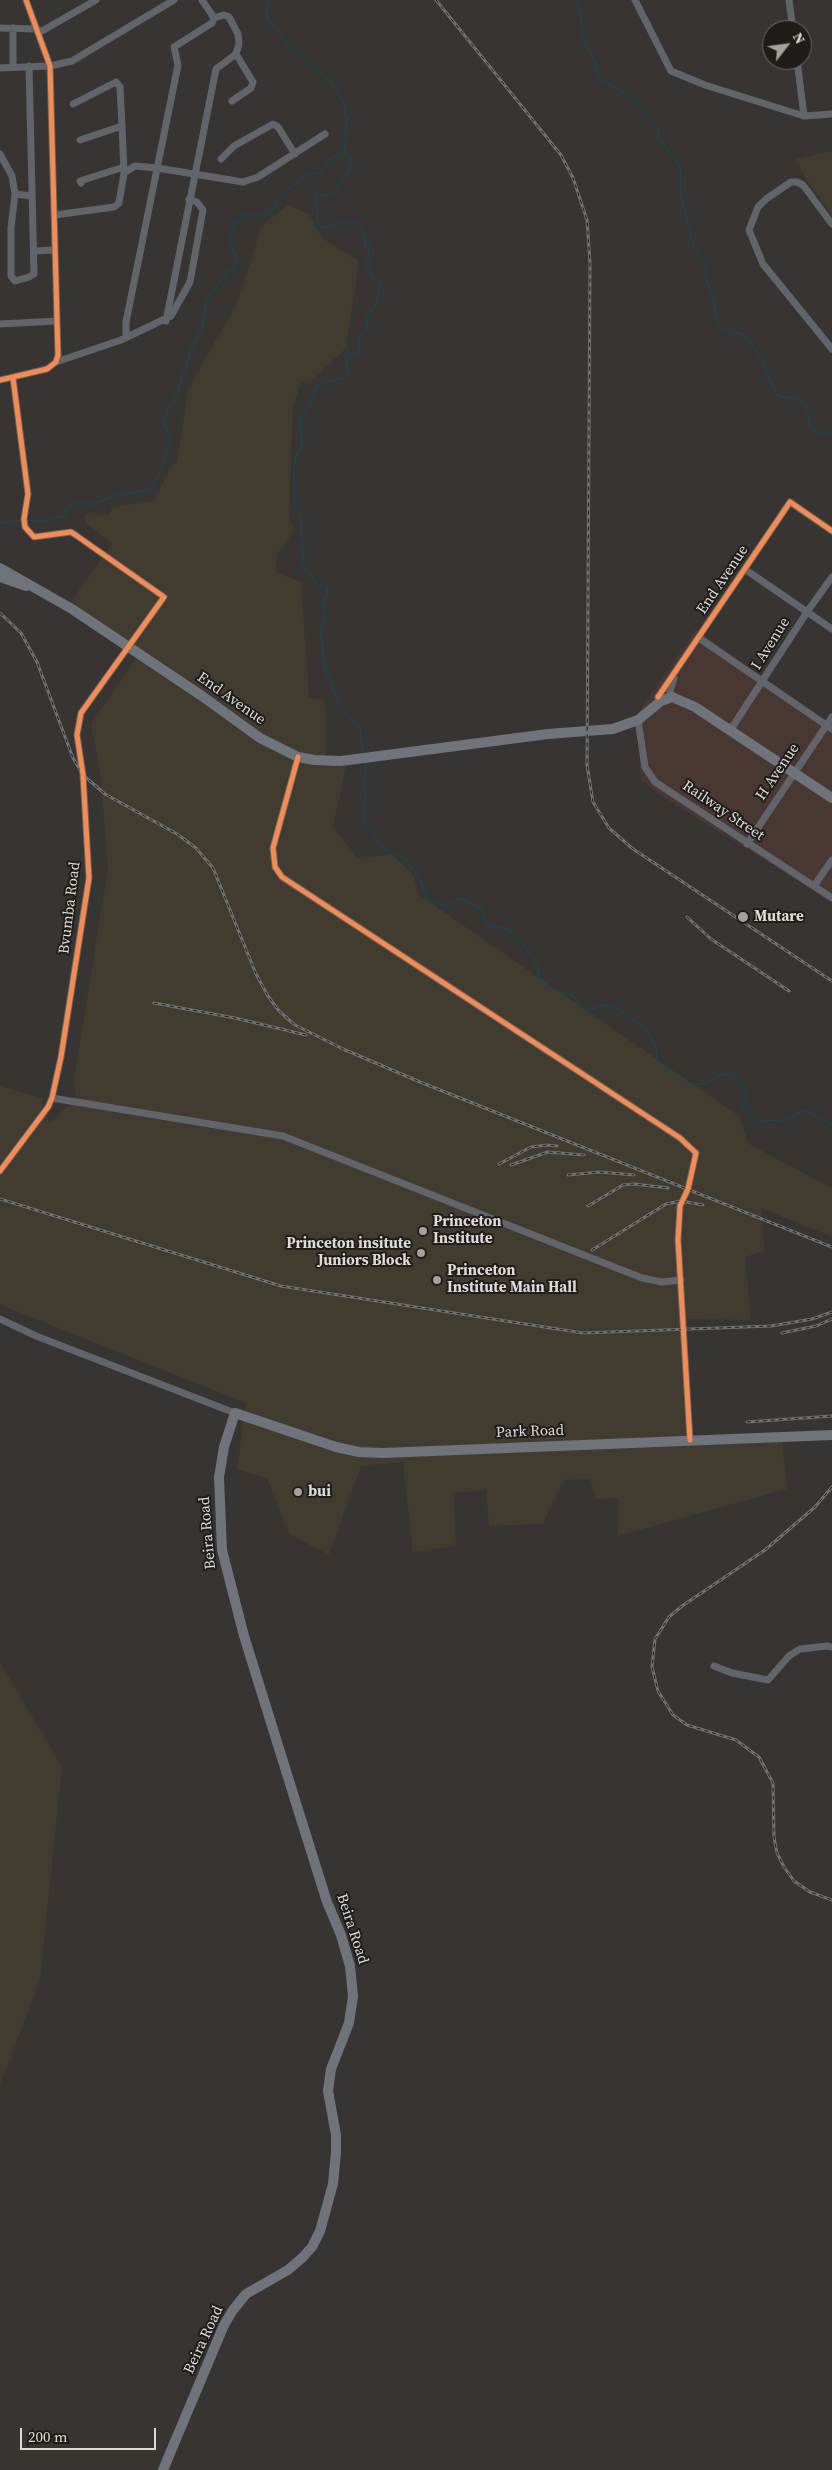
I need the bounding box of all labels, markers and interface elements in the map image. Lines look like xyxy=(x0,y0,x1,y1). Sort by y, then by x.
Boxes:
north arrow xyxy=(762,20,812,70)
text: N xyxy=(788,29,810,47)
street label: End Avenue xyxy=(693,542,753,618)
street label: I Avenue xyxy=(748,615,794,673)
street label: End Avenue xyxy=(193,669,269,729)
street label: H Avenue xyxy=(752,740,804,804)
street label: Railway Street xyxy=(679,777,767,845)
street label: Bvumba Road xyxy=(55,861,85,955)
place label: Mutare xyxy=(754,908,804,926)
marker: Mutare xyxy=(736,910,750,924)
place label: Princeton Institute xyxy=(433,1213,502,1248)
marker: Princeton Institute xyxy=(417,1225,429,1237)
place label: Princeton insitute Juniors Block xyxy=(286,1235,411,1270)
marker: Princeton insitute Juniors Block xyxy=(415,1247,427,1259)
place label: Princeton Institute Main Hall xyxy=(447,1262,577,1297)
marker: Princeton Institute Main Hall xyxy=(431,1274,443,1286)
street label: Park Road xyxy=(496,1422,564,1442)
place label: bui xyxy=(308,1483,331,1501)
marker: bui xyxy=(292,1486,304,1498)
street label: Beira Road xyxy=(196,1496,220,1570)
street label: Beira Road xyxy=(332,1892,372,1966)
street label: Beira Road xyxy=(180,2303,228,2377)
scale bar xyxy=(22,2418,159,2450)
text: 200 m xyxy=(28,2426,68,2447)

